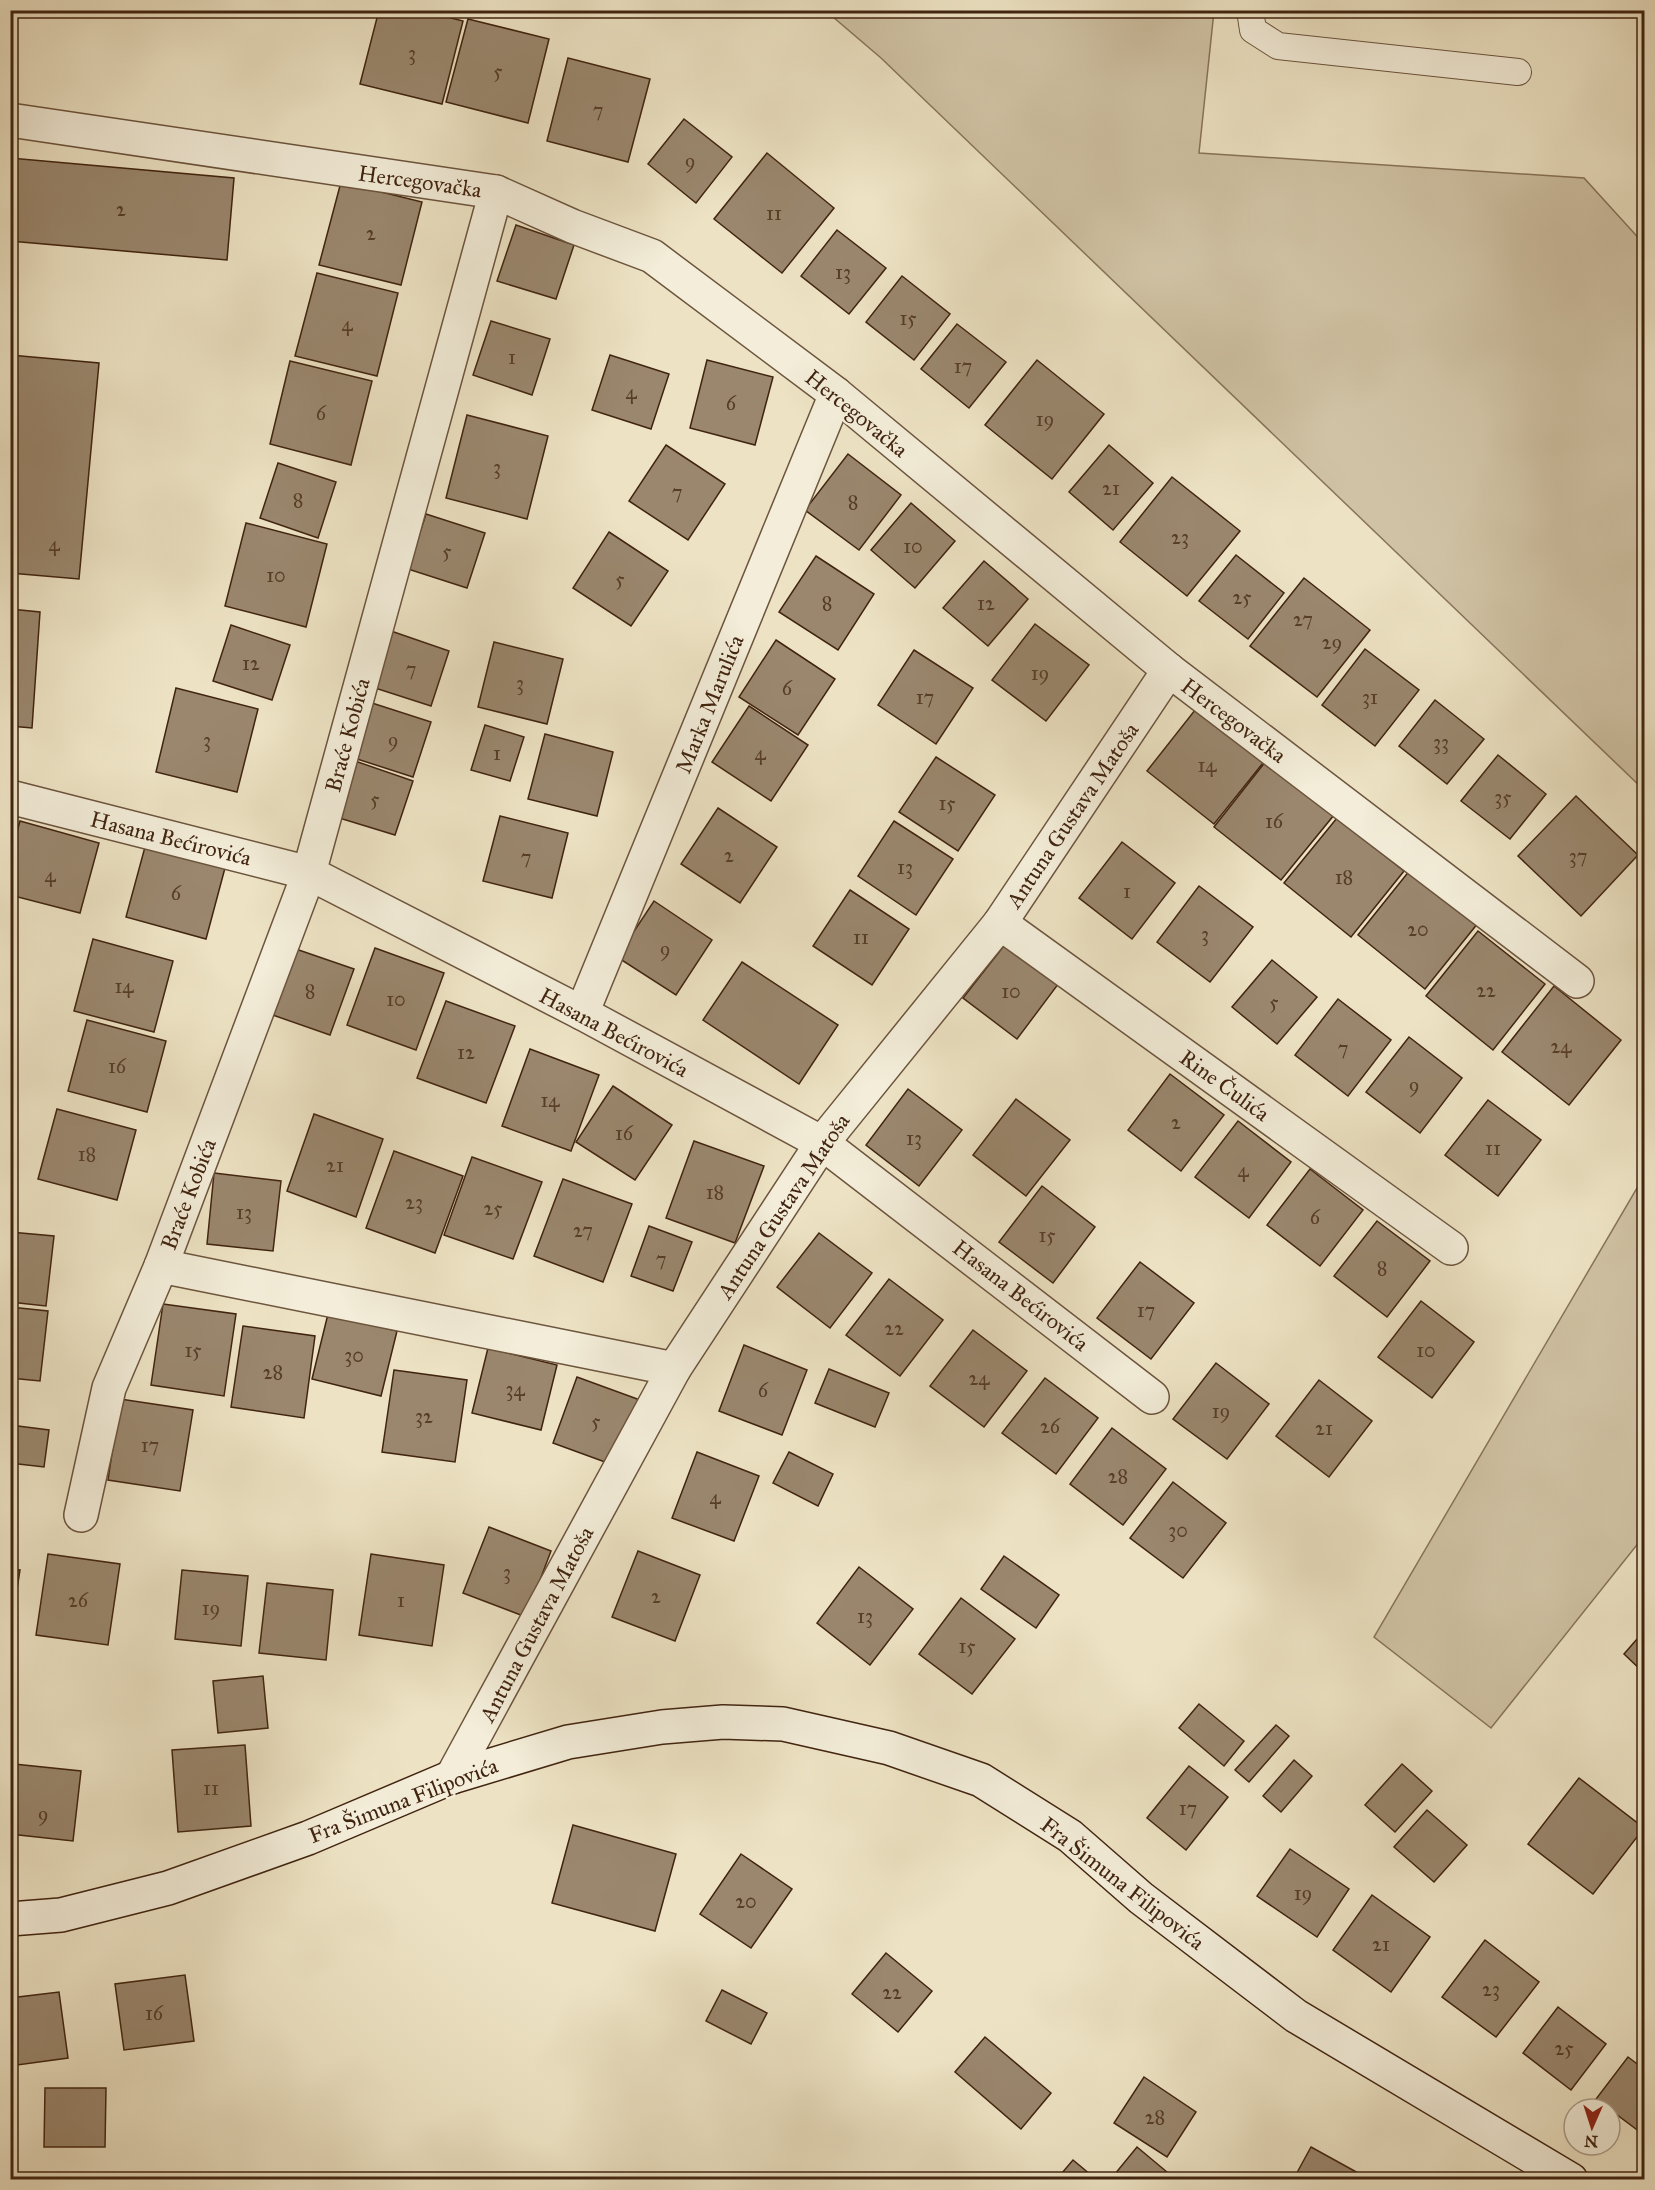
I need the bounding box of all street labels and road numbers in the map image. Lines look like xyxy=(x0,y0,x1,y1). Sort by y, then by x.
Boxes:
street label: Hercegovačka xyxy=(356,159,484,204)
street label: Hercegovačka xyxy=(800,364,914,463)
street label: Marka Marulića xyxy=(669,630,750,777)
street label: Hercegovačka xyxy=(1176,672,1292,769)
street label: Braće Kobića xyxy=(319,675,376,795)
street label: Antuna Gustava Matoša xyxy=(1000,717,1145,914)
street label: Hasana Bećirovića xyxy=(88,805,255,872)
street label: Hasana Bećirovića xyxy=(535,982,694,1083)
street label: Rine Čulića xyxy=(1174,1044,1275,1127)
street label: Antuna Gustava Matoša xyxy=(711,1108,856,1305)
street label: Braće Kobića xyxy=(155,1134,222,1254)
street label: Hasana Bećirovića xyxy=(947,1234,1095,1357)
street label: Antuna Gustava Matoša xyxy=(473,1521,600,1728)
street label: Fra Šimuna Filipovića xyxy=(305,1752,502,1849)
street label: Fra Šimuna Filipovića xyxy=(1035,1811,1211,1956)

